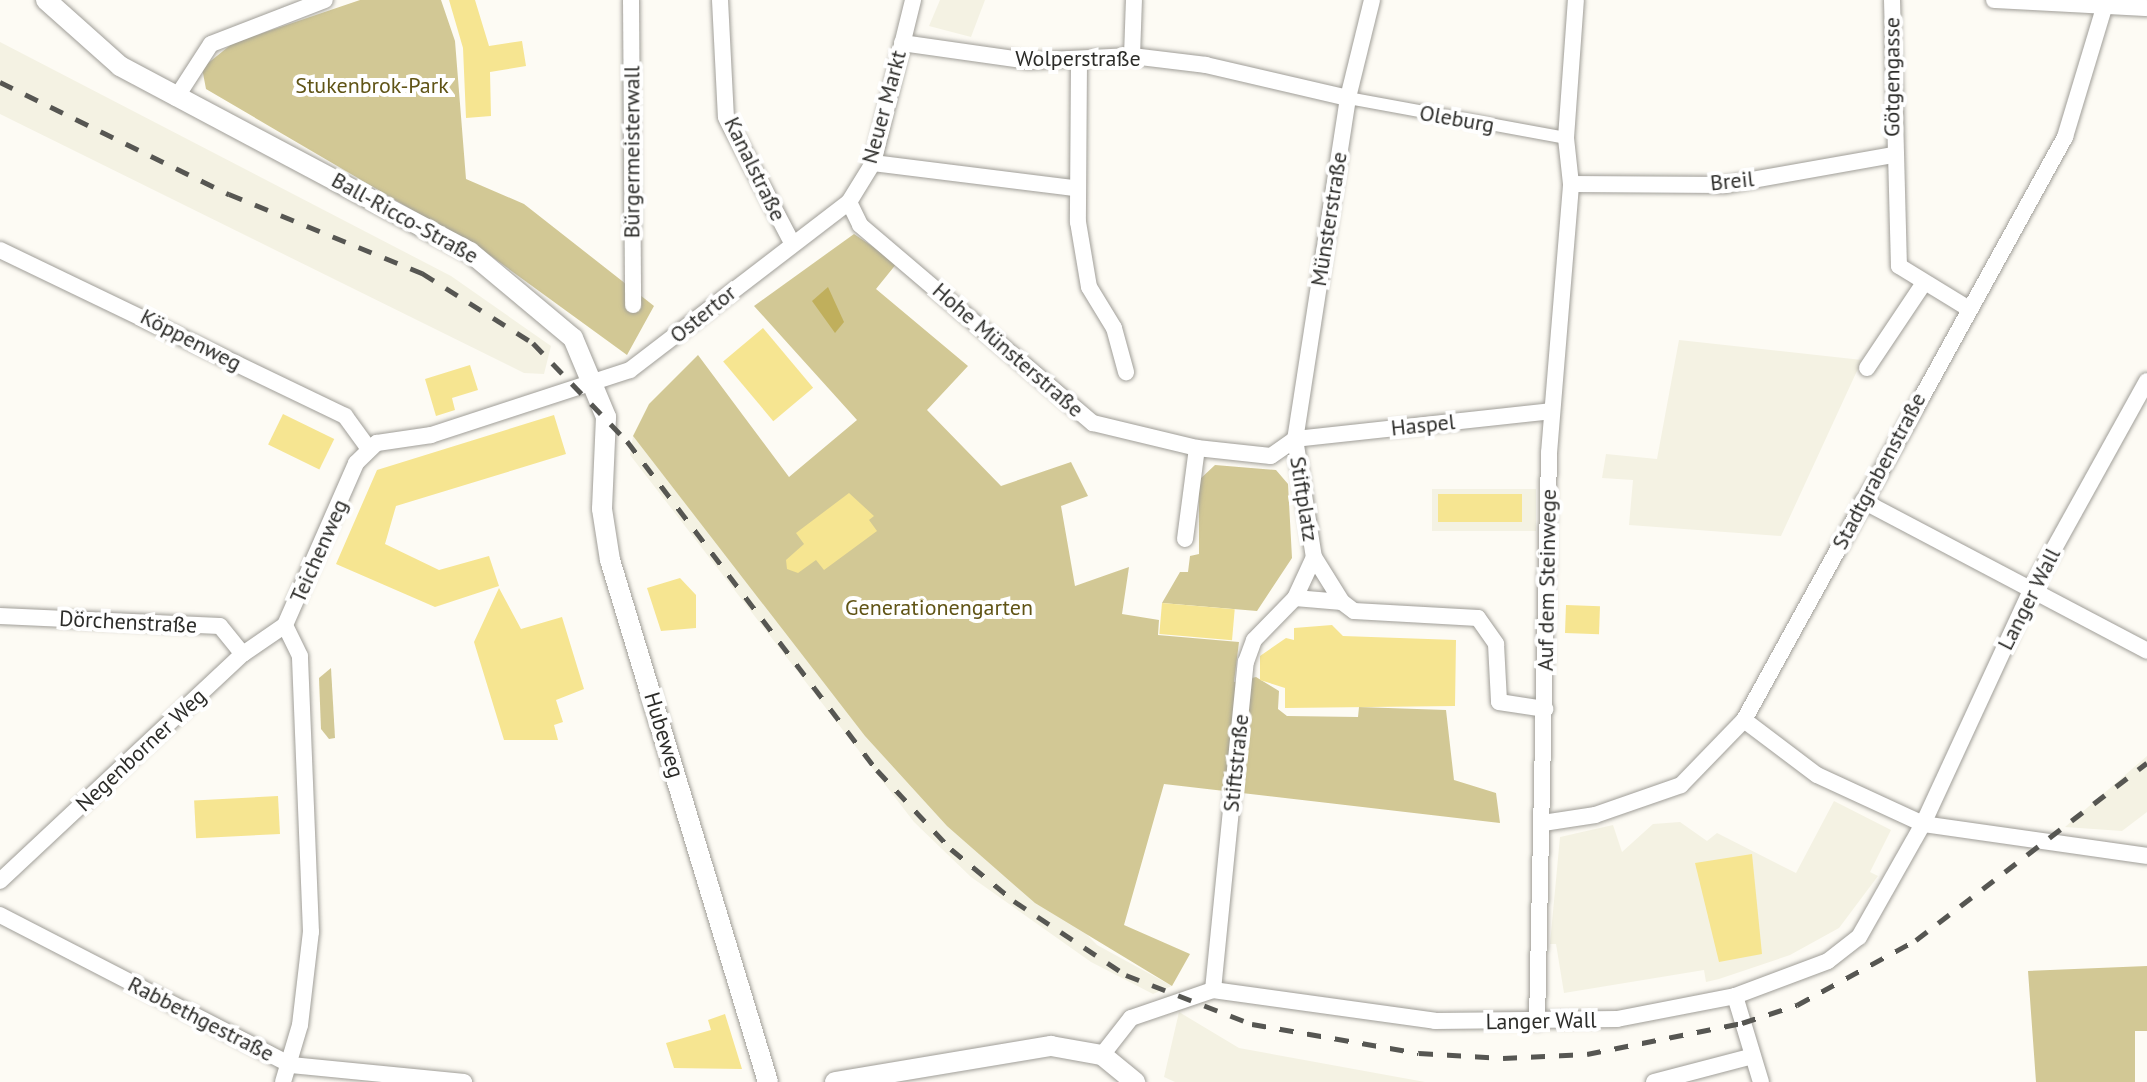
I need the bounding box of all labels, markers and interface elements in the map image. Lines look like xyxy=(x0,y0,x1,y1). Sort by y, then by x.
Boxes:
street label: Götgengasse xyxy=(1879,17,1905,137)
street label: Wolperstraße xyxy=(1015,46,1141,72)
street label: Neuer Markt xyxy=(856,47,912,167)
street label: Bürgermeisterwall xyxy=(619,66,645,238)
park label: Stukenbrok-Park xyxy=(295,73,449,99)
street label: Oleburg xyxy=(1417,99,1497,139)
street label: Kanalstraße xyxy=(718,113,792,225)
street label: Münsterstraße xyxy=(1305,150,1353,288)
street label: Breil xyxy=(1709,166,1755,196)
street label: Ball-Ricco-Straße xyxy=(327,167,483,269)
street label: Hohe Münsterstraße xyxy=(927,277,1089,423)
street label: Ostertor xyxy=(665,279,741,349)
street label: Köppenweg xyxy=(136,303,246,377)
street label: Stadtgrabenstraße xyxy=(1827,388,1931,554)
street label: Haspel xyxy=(1390,409,1456,441)
street label: Stiftplatz xyxy=(1284,455,1324,543)
street label: Auf dem Steinwege xyxy=(1532,489,1562,671)
street label: Teichenweg xyxy=(285,495,353,607)
street label: Langer Wall xyxy=(1992,543,2066,655)
park label: Generationengarten xyxy=(845,595,1033,621)
street label: Dörchenstraße xyxy=(58,605,198,639)
street label: Negenborner Weg xyxy=(70,683,212,817)
street label: Hubeweg xyxy=(638,689,690,781)
street label: Stiftstraße xyxy=(1218,713,1254,813)
street label: Rabbethgestraße xyxy=(123,971,279,1067)
street label: Langer Wall xyxy=(1485,1007,1597,1035)

